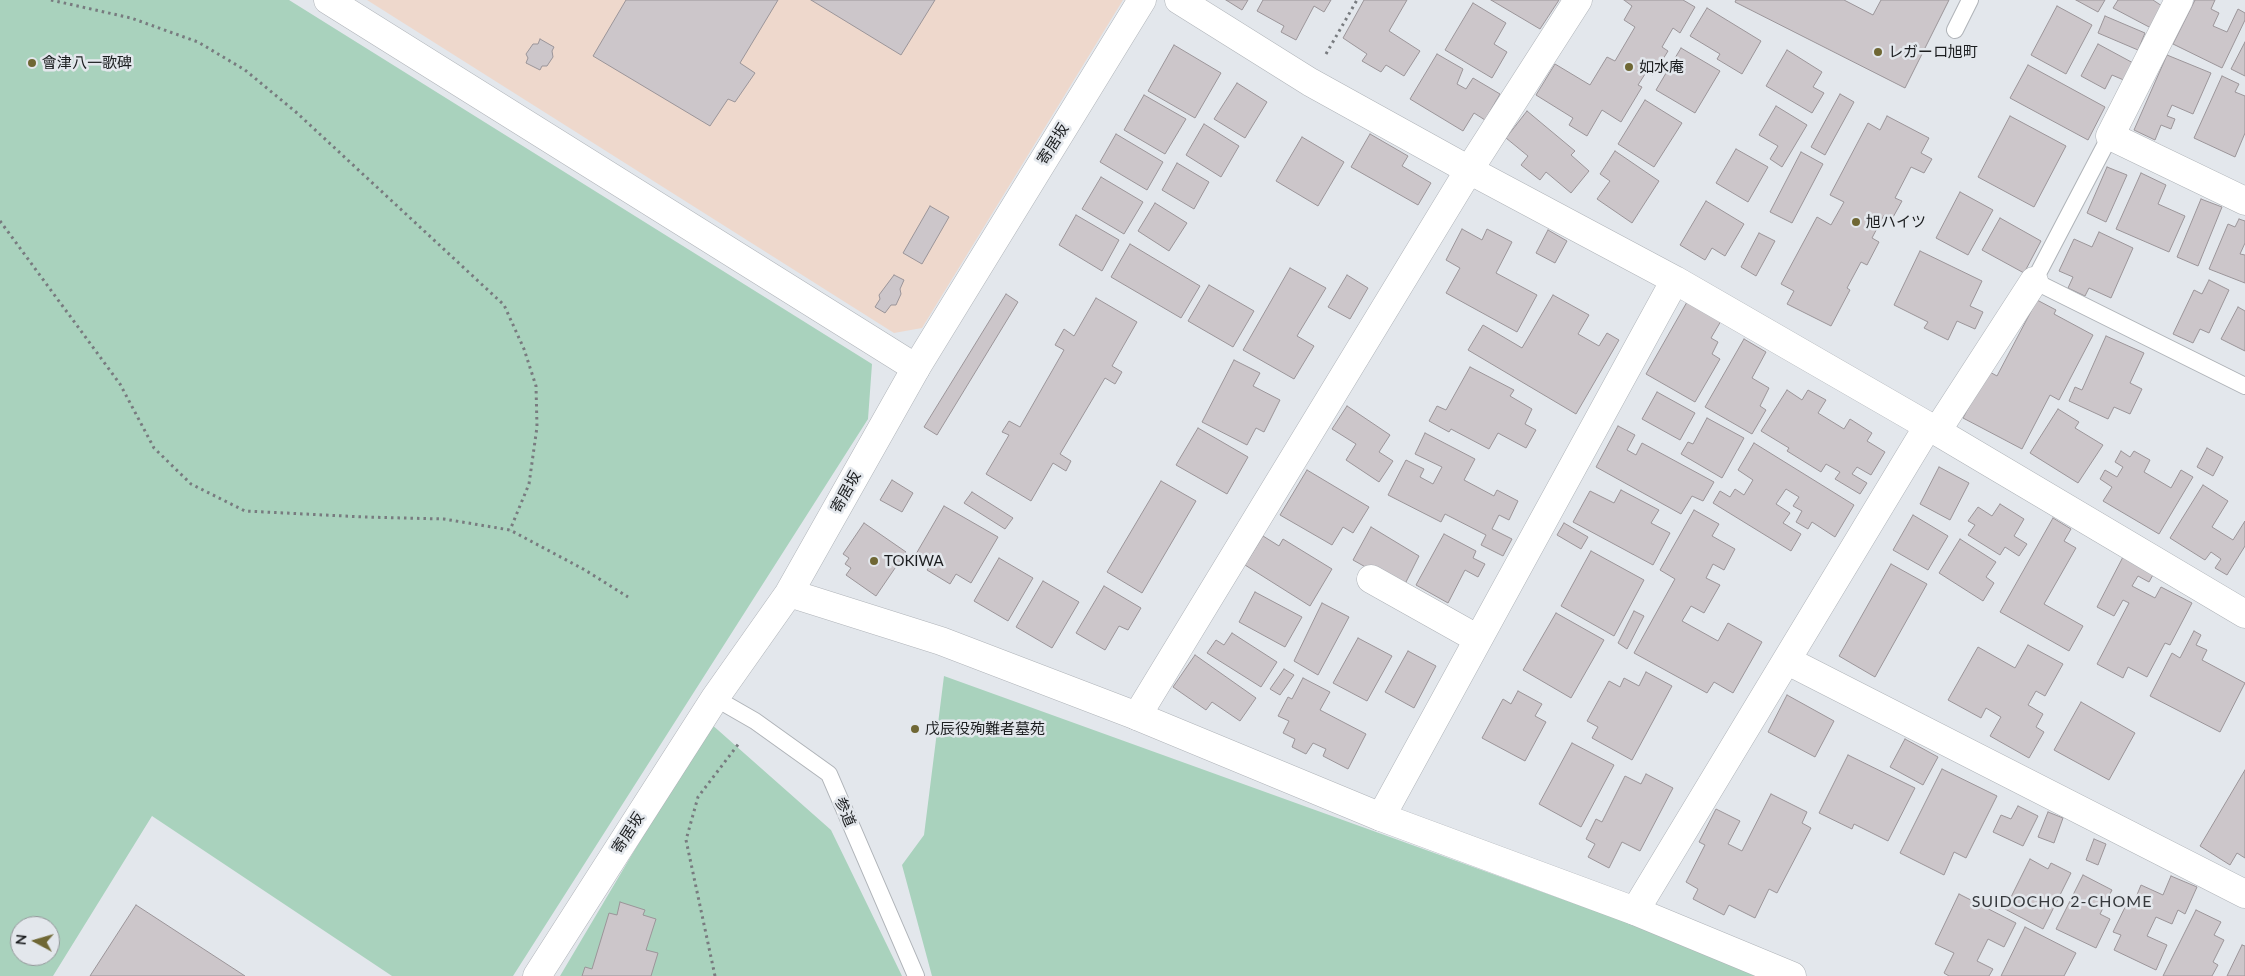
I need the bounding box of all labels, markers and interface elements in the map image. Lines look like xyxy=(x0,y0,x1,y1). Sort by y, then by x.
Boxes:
place label: レガーロ旭町 xyxy=(1888,43,1978,61)
marker: レガーロ旭町 xyxy=(1872,46,1884,58)
place label: 會津八一歌碑 xyxy=(42,54,132,72)
marker: 會津八一歌碑 xyxy=(26,57,38,69)
place label: 如水庵 xyxy=(1639,58,1684,76)
marker: 如水庵 xyxy=(1623,61,1635,73)
street label: 寄居坂 xyxy=(1033,120,1073,168)
place label: 旭ハイツ xyxy=(1866,213,1926,231)
marker: 旭ハイツ xyxy=(1850,216,1862,228)
street label: 寄居坂 xyxy=(827,468,865,516)
place label: TOKIWA xyxy=(884,552,944,570)
marker: TOKIWA xyxy=(868,555,880,567)
place label: 戊辰役殉難者墓苑 xyxy=(925,720,1045,738)
marker: 戊辰役殉難者墓苑 xyxy=(909,723,921,735)
street label: 参道 xyxy=(831,795,859,829)
street label: 寄居坂 xyxy=(608,809,648,857)
district label: SUIDOCHO 2-CHOME xyxy=(1970,892,2154,912)
north arrow xyxy=(10,916,60,966)
text: N xyxy=(12,933,30,946)

